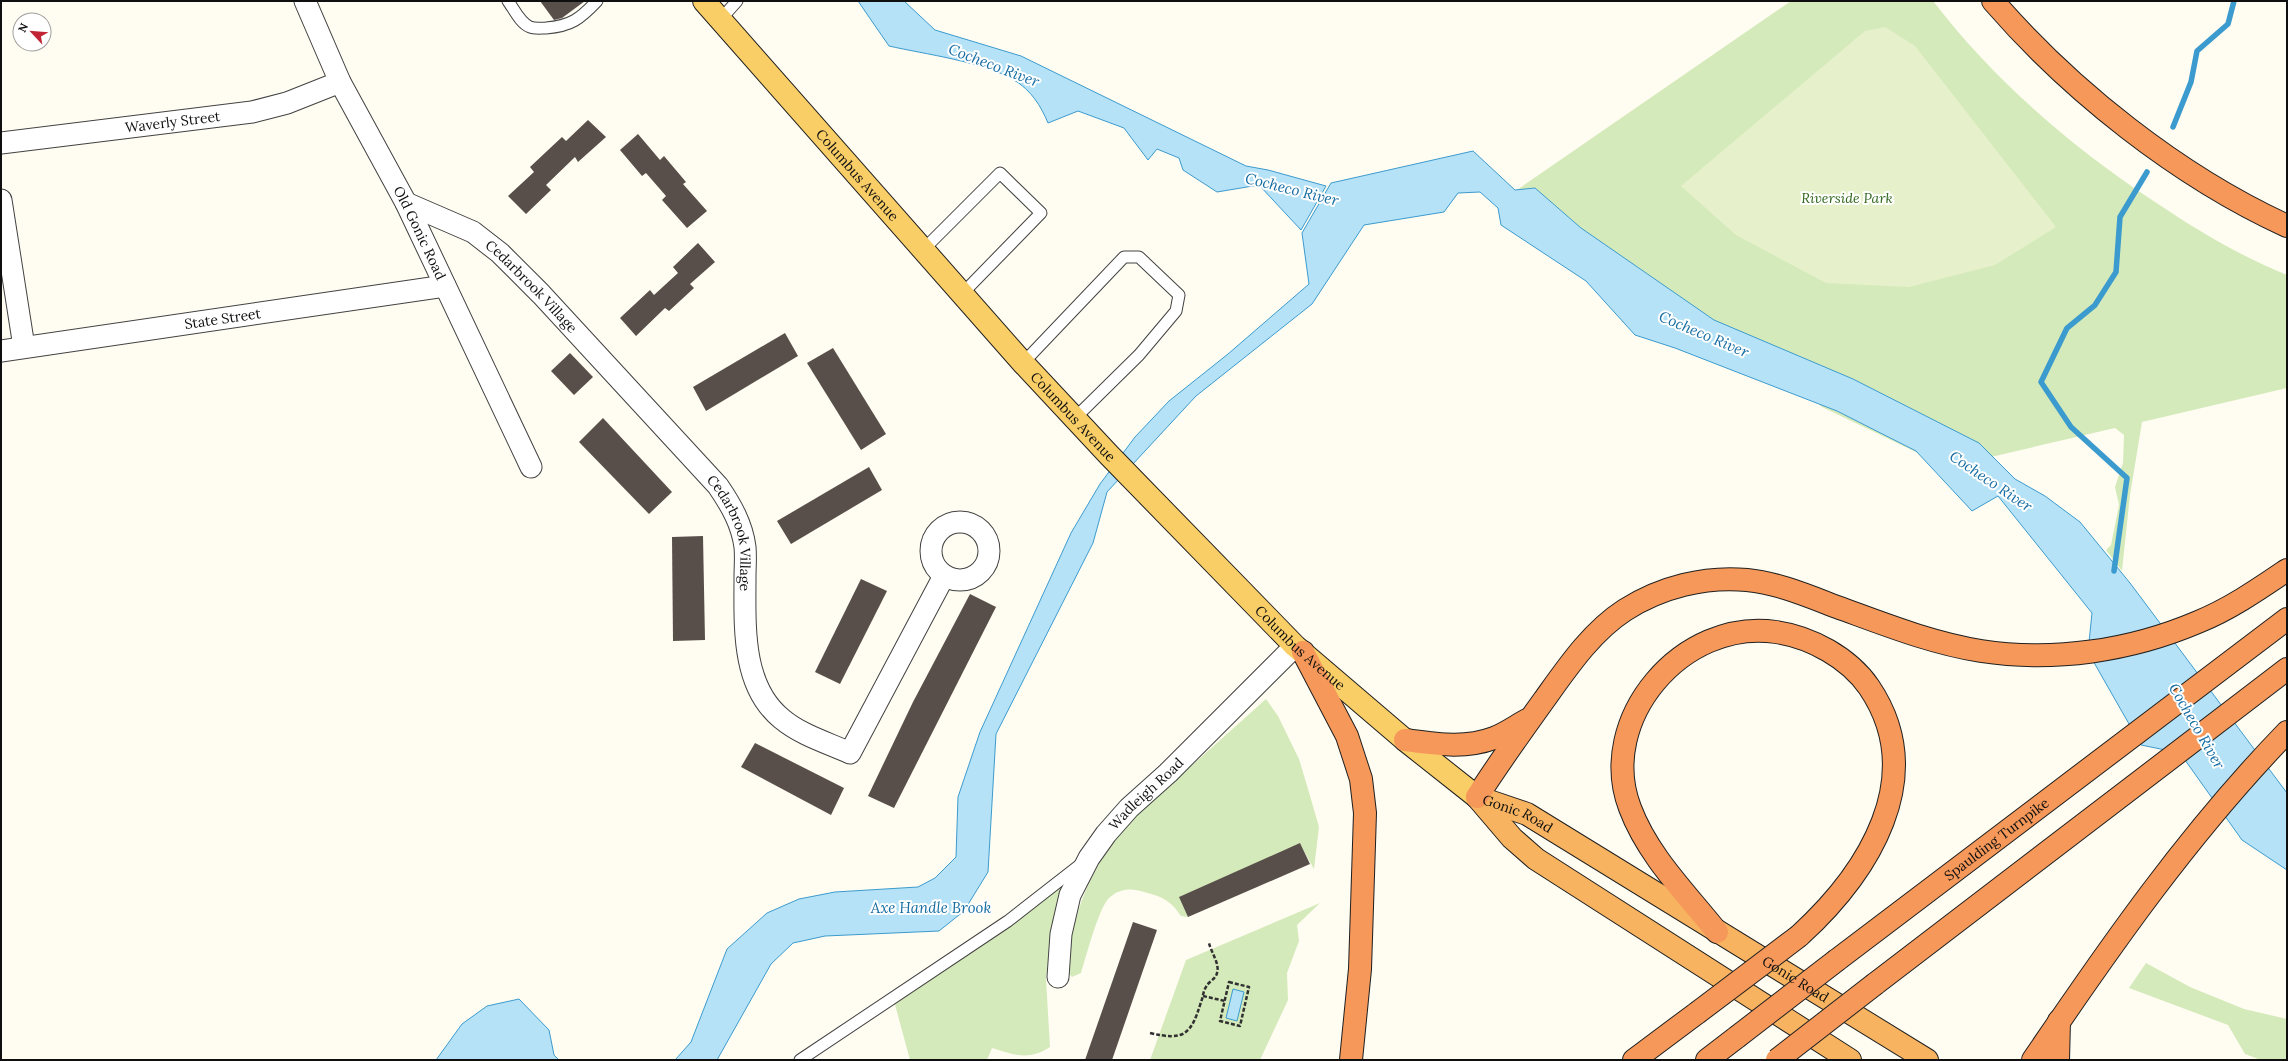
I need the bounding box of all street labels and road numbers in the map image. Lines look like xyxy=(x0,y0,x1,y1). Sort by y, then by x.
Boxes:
street label: Waverly Street xyxy=(124,107,222,137)
street label: Columbus Avenue xyxy=(812,125,903,225)
street label: Old Gonic Road xyxy=(389,183,450,283)
street label: Cedarbrook Village xyxy=(482,236,582,337)
street label: State Street xyxy=(183,304,263,333)
street label: Columbus Avenue xyxy=(1027,368,1120,466)
street label: Cedarbrook Village xyxy=(703,471,755,592)
street label: Columbus Avenue xyxy=(1251,601,1349,694)
street label: Wadleigh Road xyxy=(1105,754,1187,834)
street label: Gonic Road xyxy=(1480,791,1556,837)
street label: Spaulding Turnpike xyxy=(1940,794,2053,885)
street label: Gonic Road xyxy=(1759,952,1832,1006)

